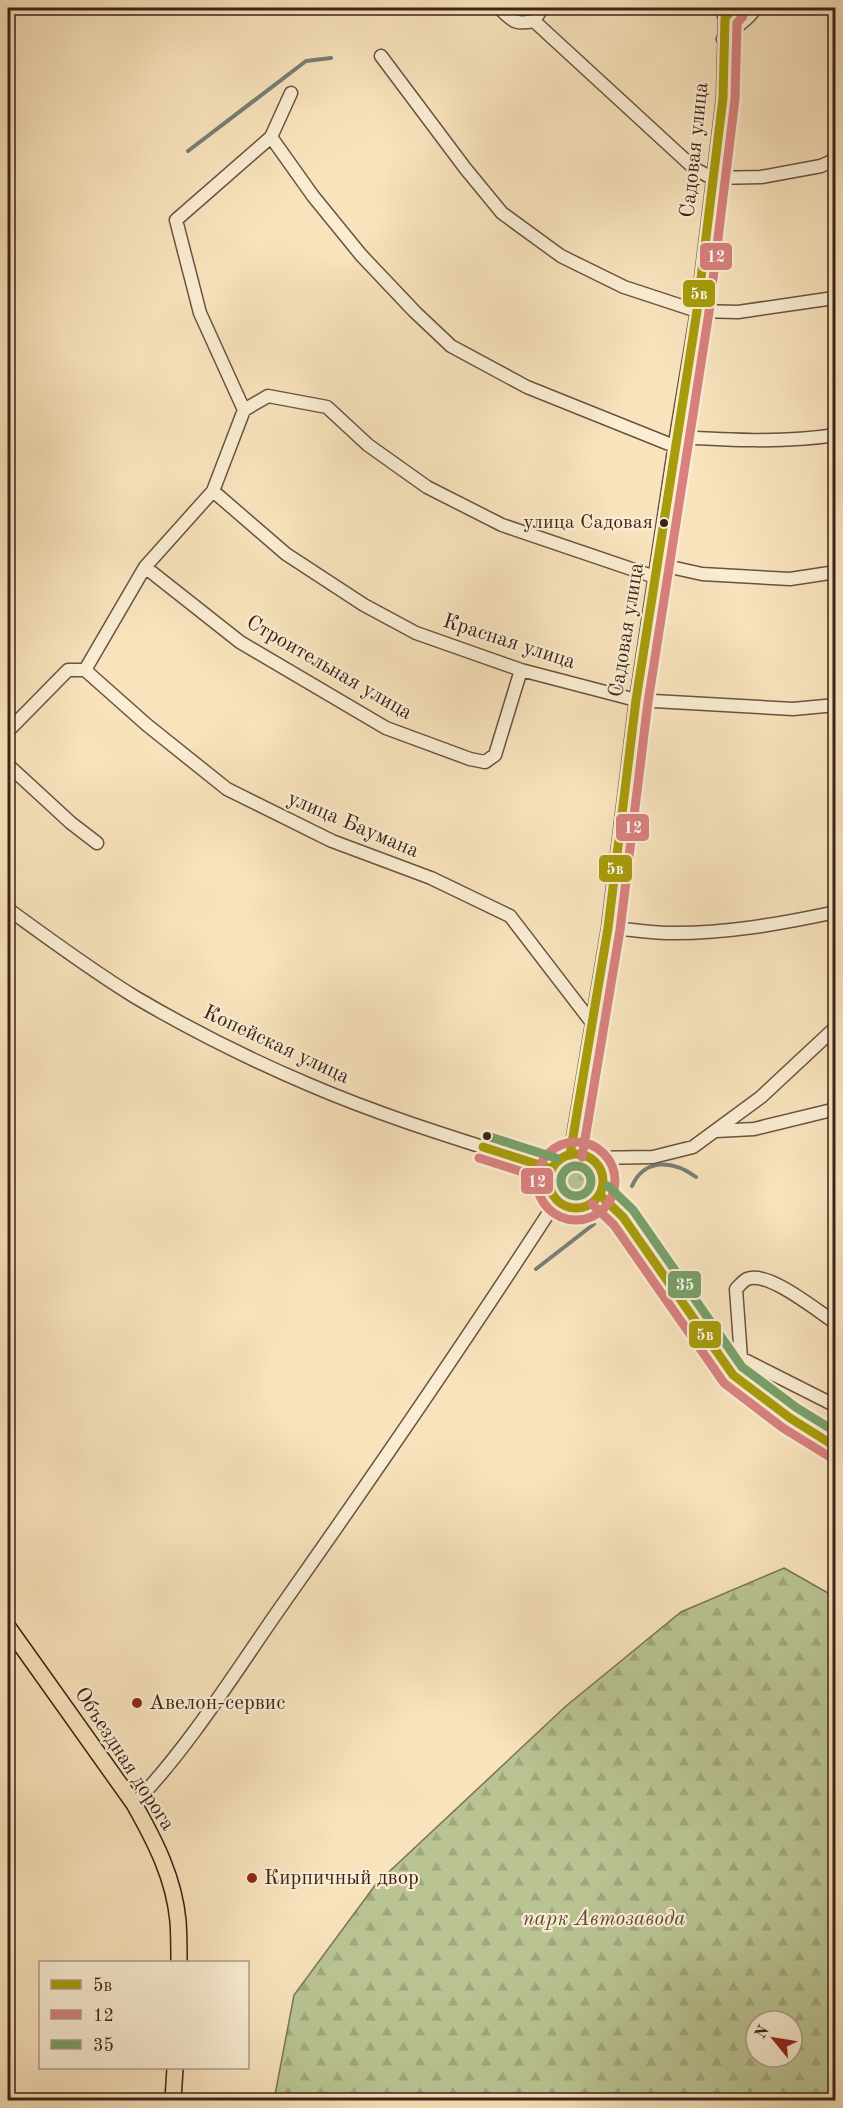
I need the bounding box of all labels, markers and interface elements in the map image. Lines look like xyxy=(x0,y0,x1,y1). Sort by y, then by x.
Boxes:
street label: Садовая улица xyxy=(677,81,713,219)
line badge: 12 xyxy=(699,242,733,271)
text: 12 xyxy=(707,250,725,266)
line badge: 5в xyxy=(682,279,716,308)
text: 5в xyxy=(690,287,708,303)
place label: улица Садовая xyxy=(523,513,653,533)
marker: улица Садовая xyxy=(658,517,670,529)
street label: Садовая улица xyxy=(606,561,648,699)
street label: Красная улица xyxy=(440,611,578,673)
street label: Строительная улица xyxy=(242,612,416,724)
street label: улица Баумана xyxy=(284,788,422,862)
line badge: 12 xyxy=(615,813,650,842)
text: 12 xyxy=(624,821,642,837)
line badge: 5в xyxy=(598,854,633,883)
text: 5в xyxy=(606,862,624,878)
street label: Копейская улица xyxy=(200,1002,352,1088)
unlabelled marker xyxy=(481,1130,493,1142)
line badge: 12 xyxy=(520,1167,554,1195)
text: 12 xyxy=(528,1175,546,1191)
line badge: 35 xyxy=(667,1270,702,1299)
text: 35 xyxy=(676,1278,694,1294)
line badge: 5в xyxy=(688,1320,722,1349)
text: 5в xyxy=(696,1328,714,1344)
street label: Объездная дорога xyxy=(70,1684,178,1834)
place label: Авелон-сервис xyxy=(149,1693,285,1714)
marker: Авелон-сервис xyxy=(130,1696,144,1710)
place label: Кирпичный двор xyxy=(264,1868,419,1889)
marker: Кирпичный двор xyxy=(245,1871,259,1885)
park label: парк Автозавода xyxy=(522,1909,686,1930)
legend xyxy=(39,1961,249,2069)
text: 5в xyxy=(93,1977,112,1995)
text: 12 xyxy=(93,2007,114,2025)
north arrow xyxy=(744,2009,804,2069)
text: N xyxy=(753,2023,773,2042)
text: 35 xyxy=(93,2037,114,2055)

